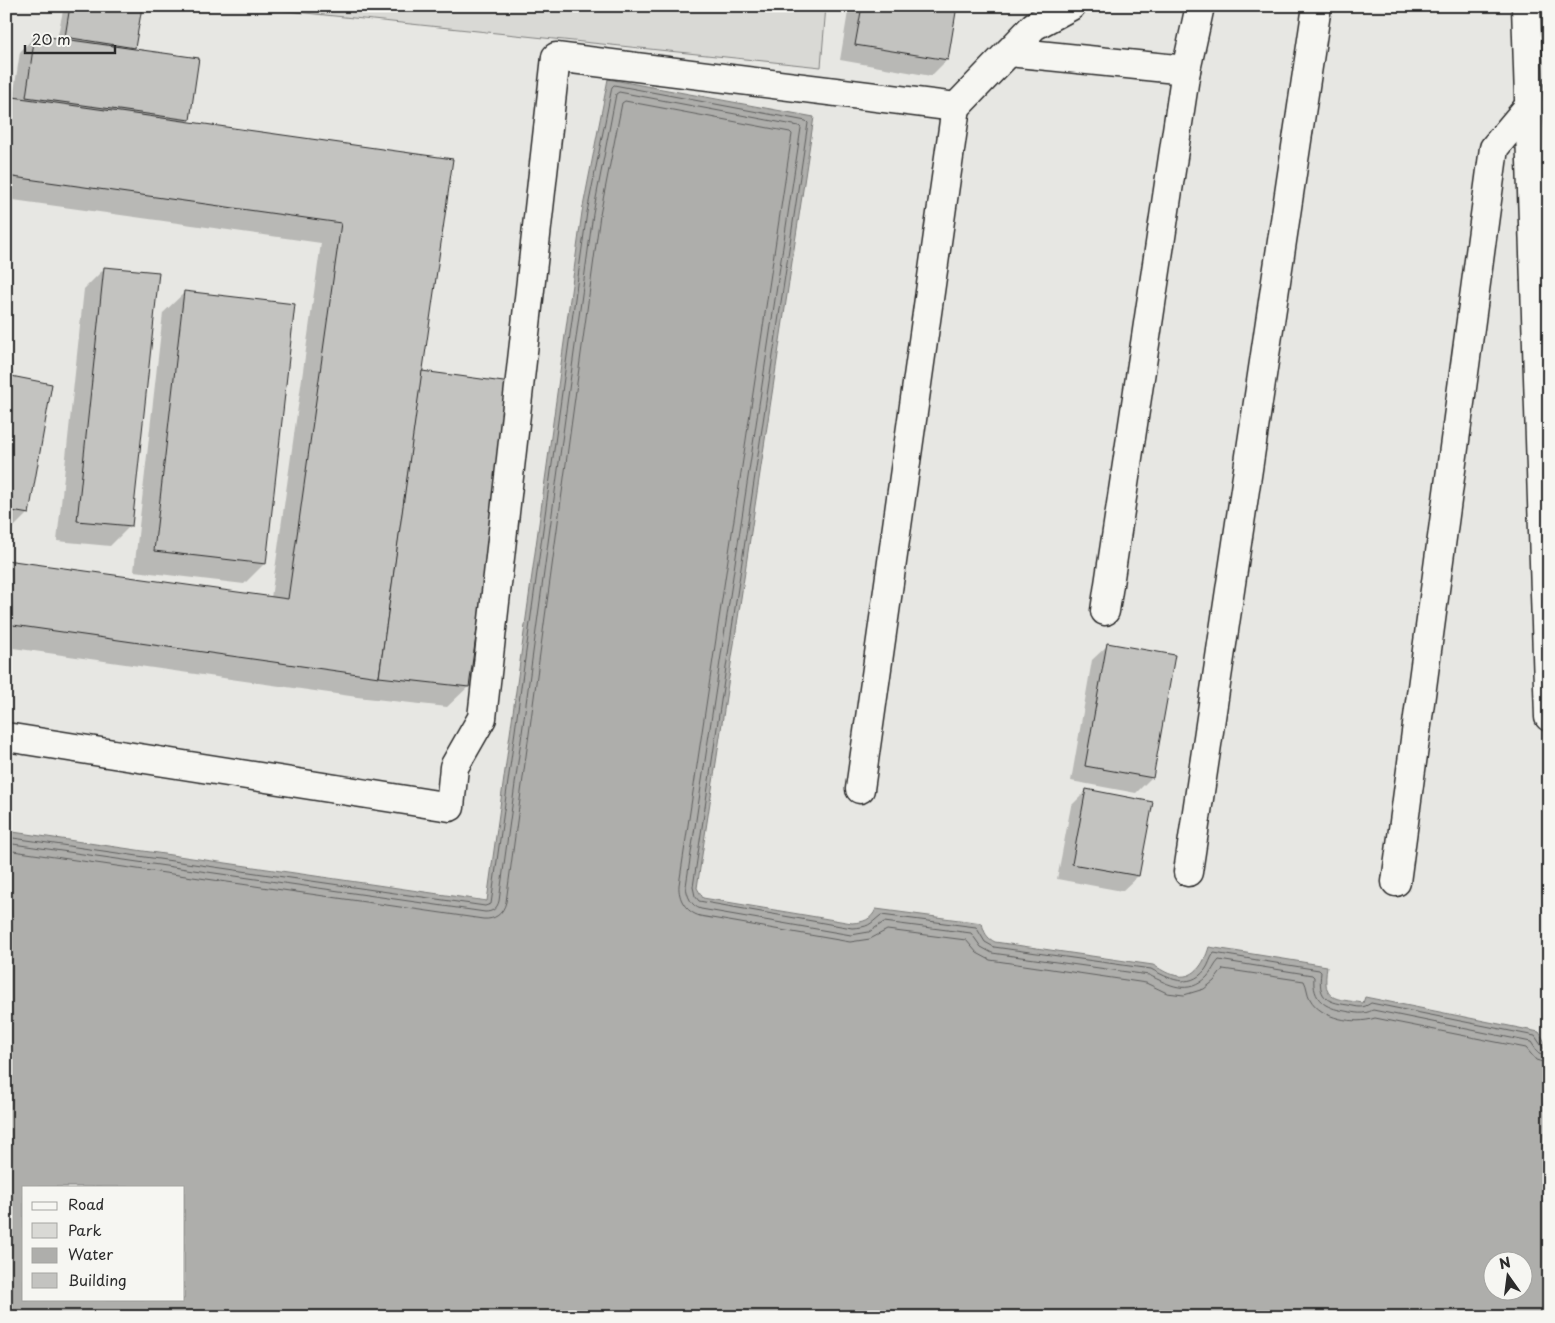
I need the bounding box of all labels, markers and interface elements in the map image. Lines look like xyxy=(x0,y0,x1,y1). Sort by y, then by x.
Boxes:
scale bar xyxy=(25,22,115,54)
text: 20 m xyxy=(32,27,71,50)
legend xyxy=(22,1186,185,1300)
text: Road xyxy=(68,1192,104,1215)
text: Park xyxy=(68,1218,102,1241)
text: Water xyxy=(68,1242,113,1265)
north arrow xyxy=(1482,1250,1532,1300)
text: N xyxy=(1497,1251,1513,1274)
text: Building xyxy=(68,1268,127,1291)

